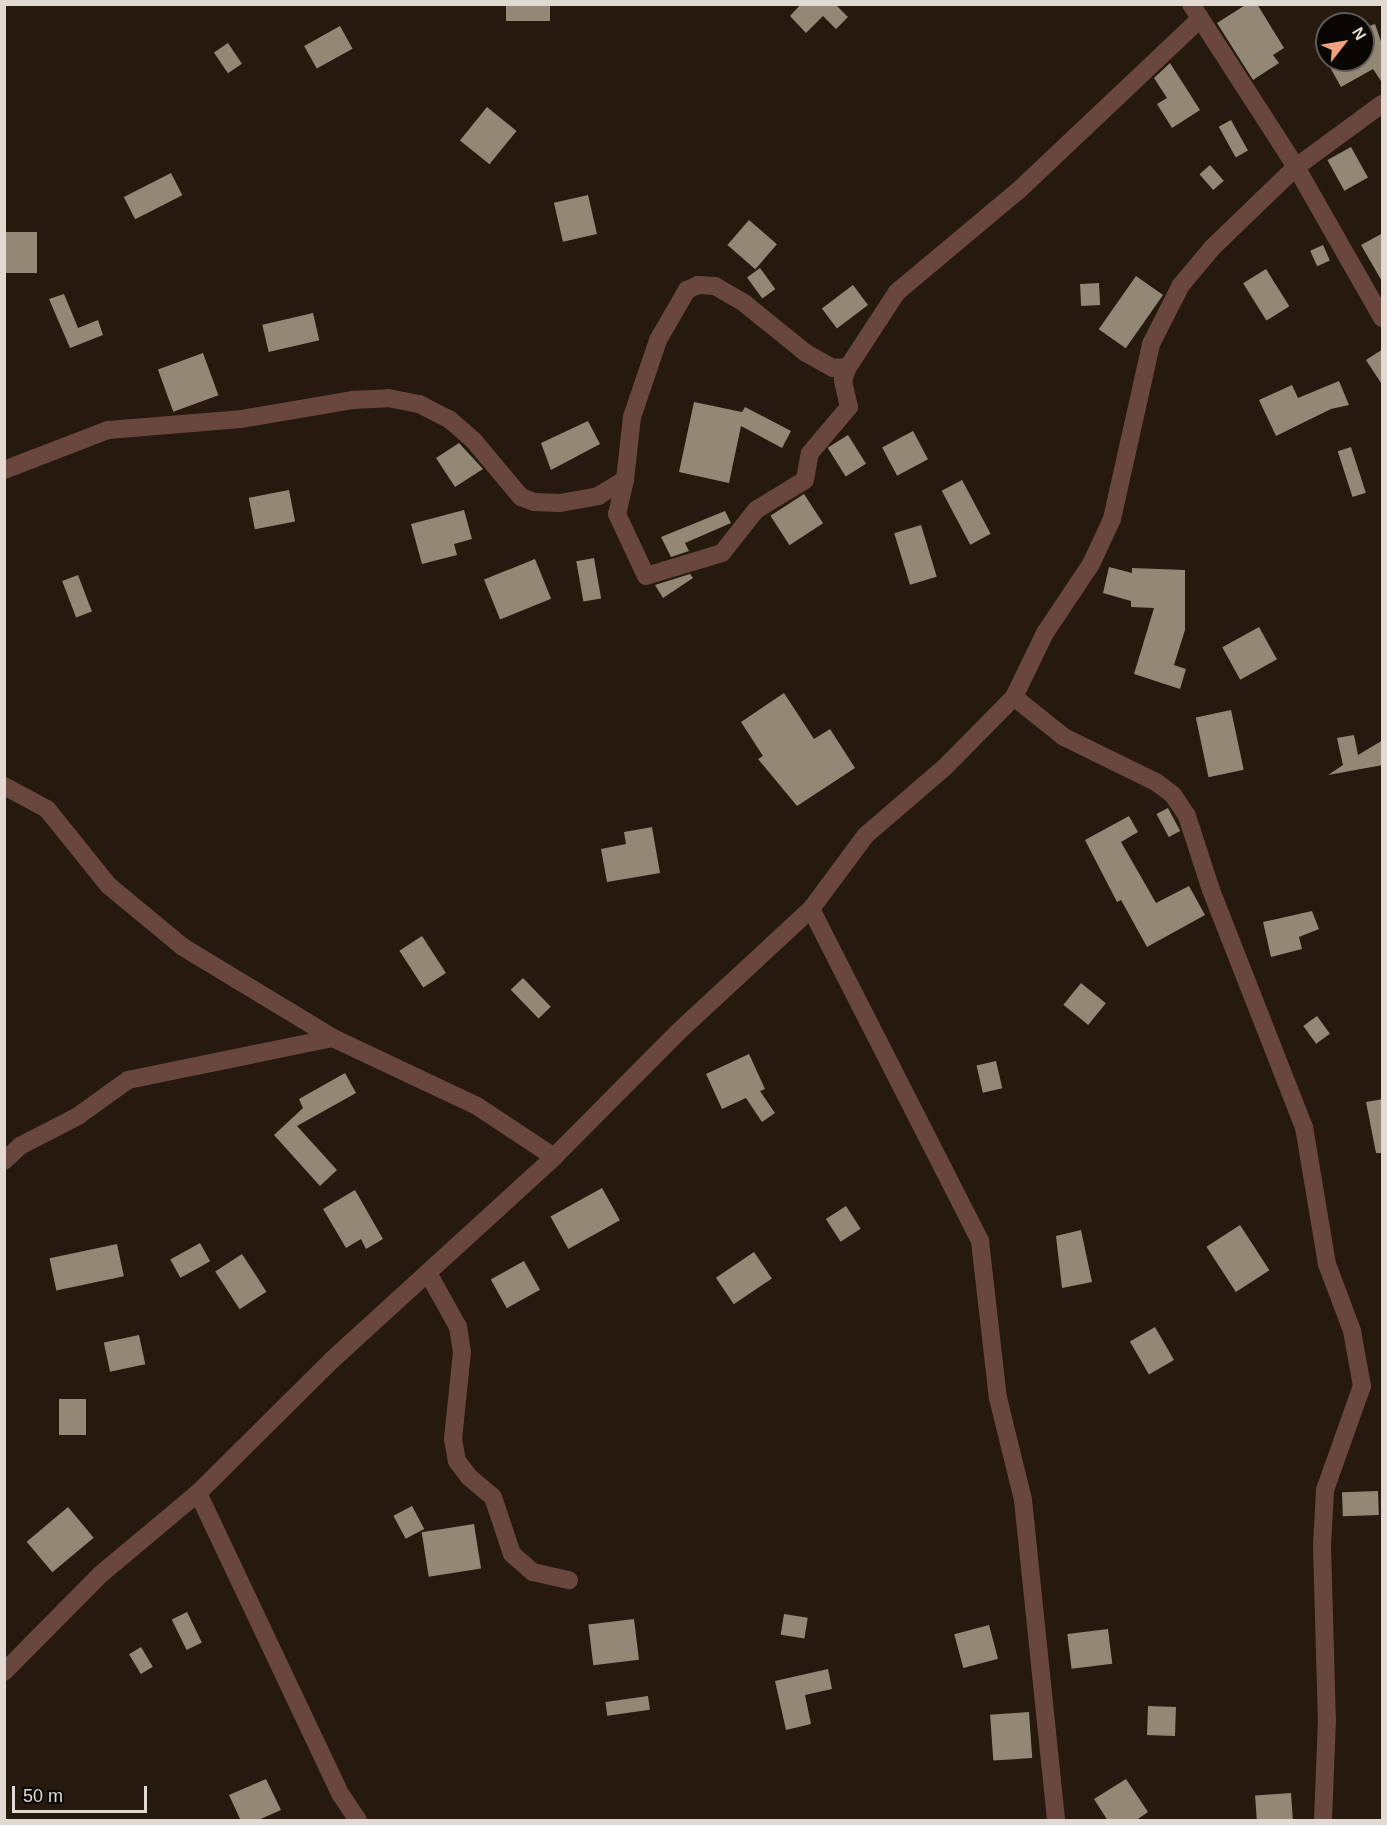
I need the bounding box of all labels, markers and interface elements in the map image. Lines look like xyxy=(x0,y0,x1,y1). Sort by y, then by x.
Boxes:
north arrow xyxy=(1315,12,1375,72)
text: N xyxy=(1349,24,1369,43)
scale bar xyxy=(15,1774,150,1812)
text: 50 m xyxy=(23,1786,63,1806)

